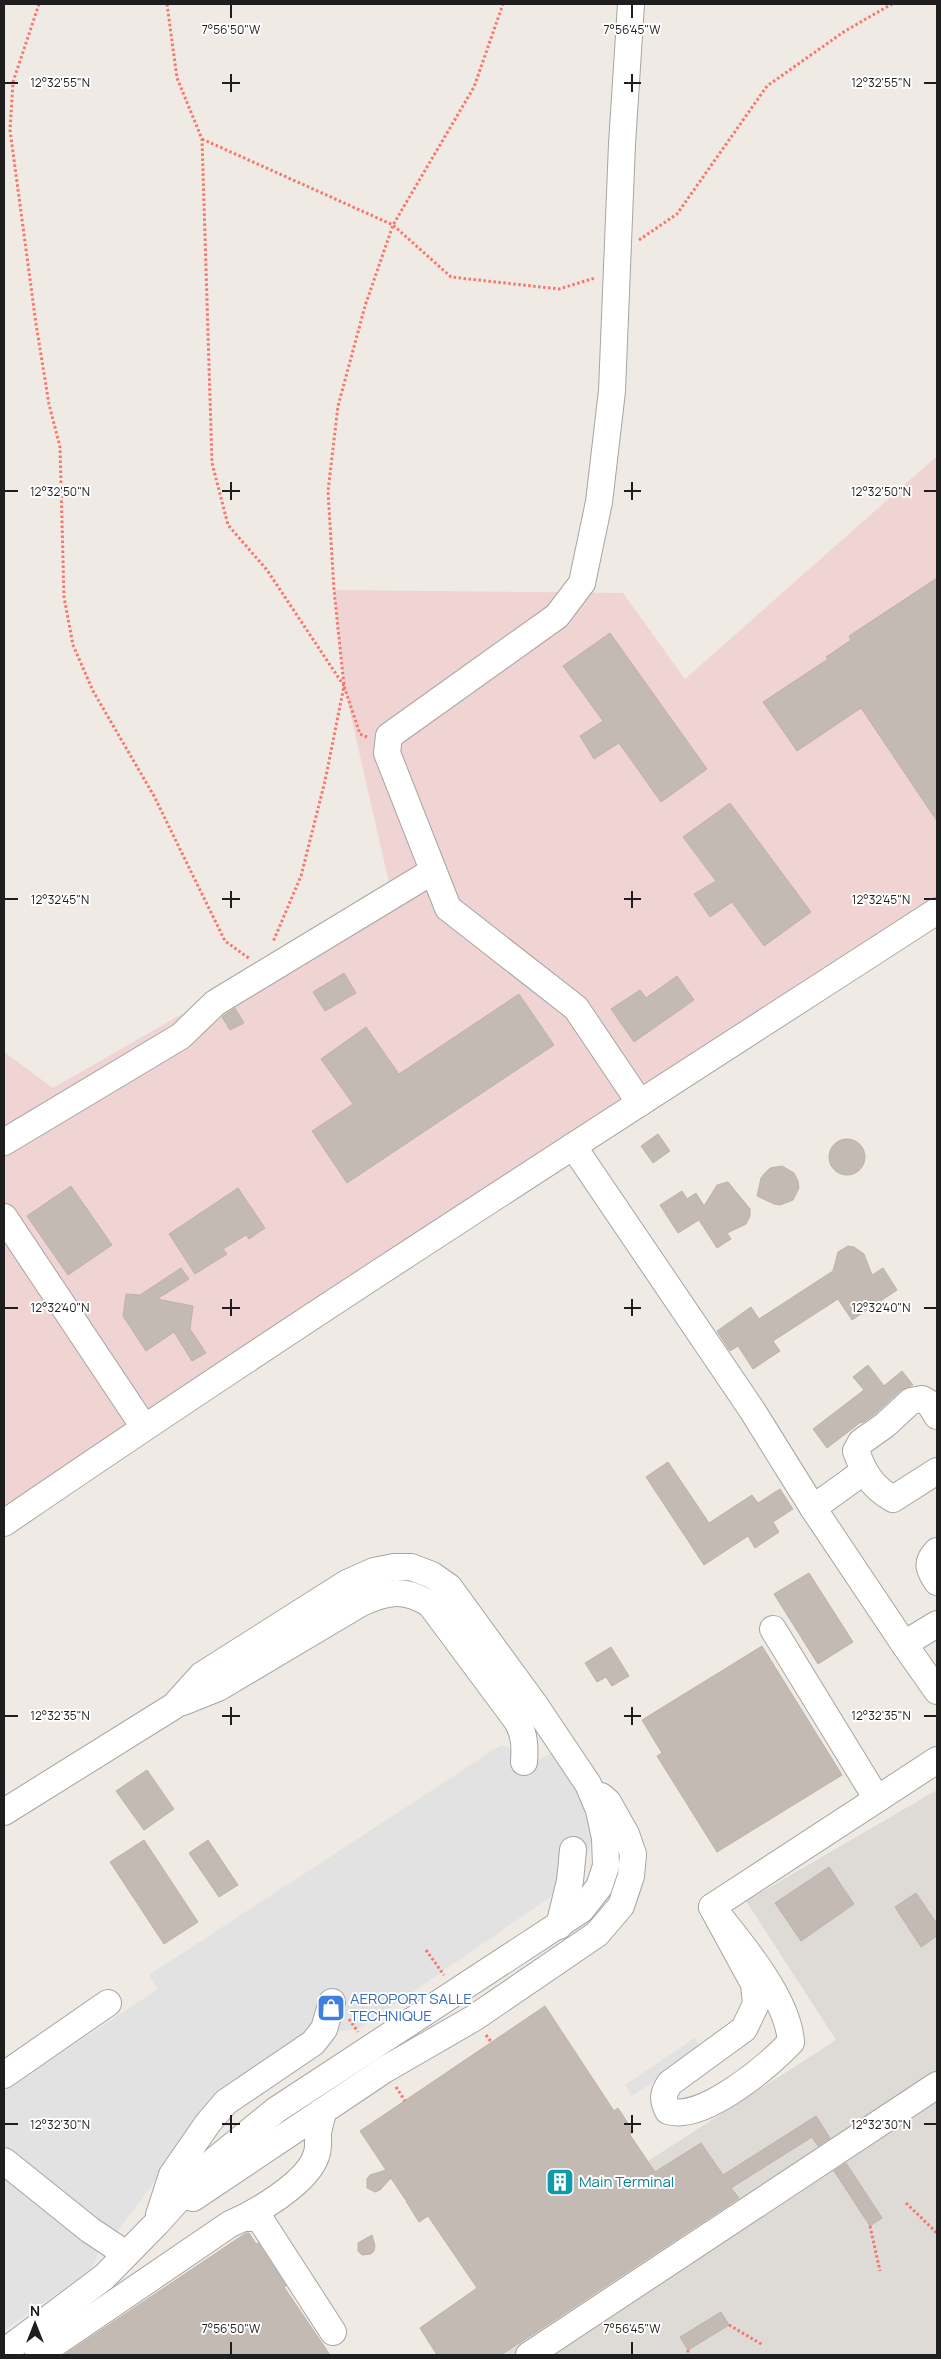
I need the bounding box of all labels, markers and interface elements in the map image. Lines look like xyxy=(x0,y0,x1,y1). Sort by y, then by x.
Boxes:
text: 7°56'50"W xyxy=(202,21,261,38)
text: 7°56'45"W xyxy=(604,21,661,38)
text: 12°32'55"N xyxy=(30,74,90,91)
text: 12°32'55"N xyxy=(851,74,911,91)
text: 12°32'50"N xyxy=(30,483,90,500)
text: 12°32'50"N xyxy=(851,483,911,500)
text: 12°32'45"N xyxy=(31,891,89,908)
text: 12°32'45"N xyxy=(852,891,910,908)
text: 12°32'40"N xyxy=(31,1299,89,1316)
text: 12°32'40"N xyxy=(852,1299,910,1316)
text: 12°32'35"N xyxy=(30,1707,90,1724)
text: 12°32'35"N xyxy=(851,1707,911,1724)
place label: AEROPORT SALLE TECHNIQUE xyxy=(350,1988,472,2026)
shop icon: AEROPORT SALLE TECHNIQUE xyxy=(316,1993,346,2023)
text: 12°32'30"N xyxy=(30,2116,90,2133)
text: 12°32'30"N xyxy=(851,2116,911,2133)
building icon: Main Terminal xyxy=(545,2167,575,2197)
place label: Main Terminal xyxy=(579,2171,674,2192)
north arrow xyxy=(10,2299,60,2349)
text: N xyxy=(30,2301,40,2320)
text: 7°56'50"W xyxy=(202,2320,261,2337)
text: 7°56'45"W xyxy=(604,2320,661,2337)

